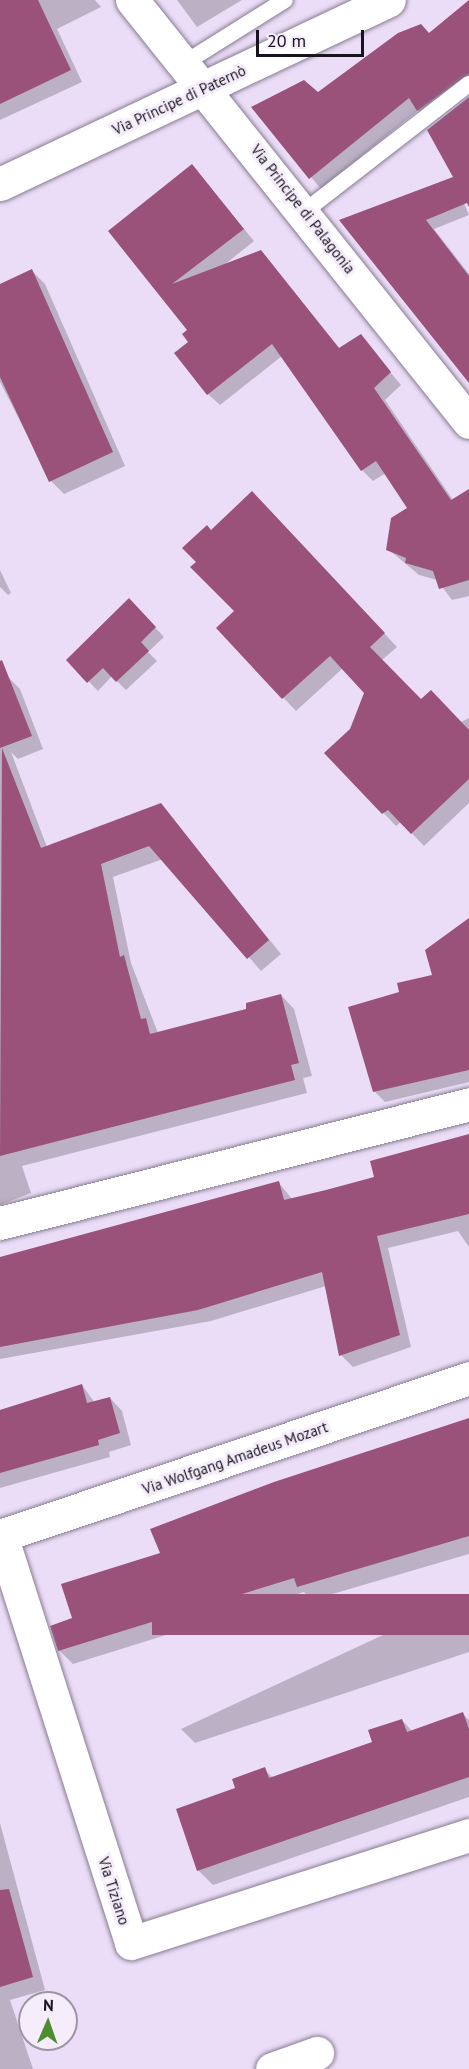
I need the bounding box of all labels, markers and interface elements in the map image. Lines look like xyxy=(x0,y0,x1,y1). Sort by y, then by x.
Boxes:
scale bar xyxy=(259,18,367,56)
text: 20 m xyxy=(267,29,306,52)
street label: Via Principe di Paternò xyxy=(110,61,248,139)
street label: Via Principe di Palagonia xyxy=(247,141,359,277)
street label: Via Wolfgang Amadeus Mozart xyxy=(140,1418,330,1498)
street label: Via Tiziano xyxy=(95,1855,133,1927)
north arrow xyxy=(18,1991,78,2051)
text: N xyxy=(43,1995,54,2015)

